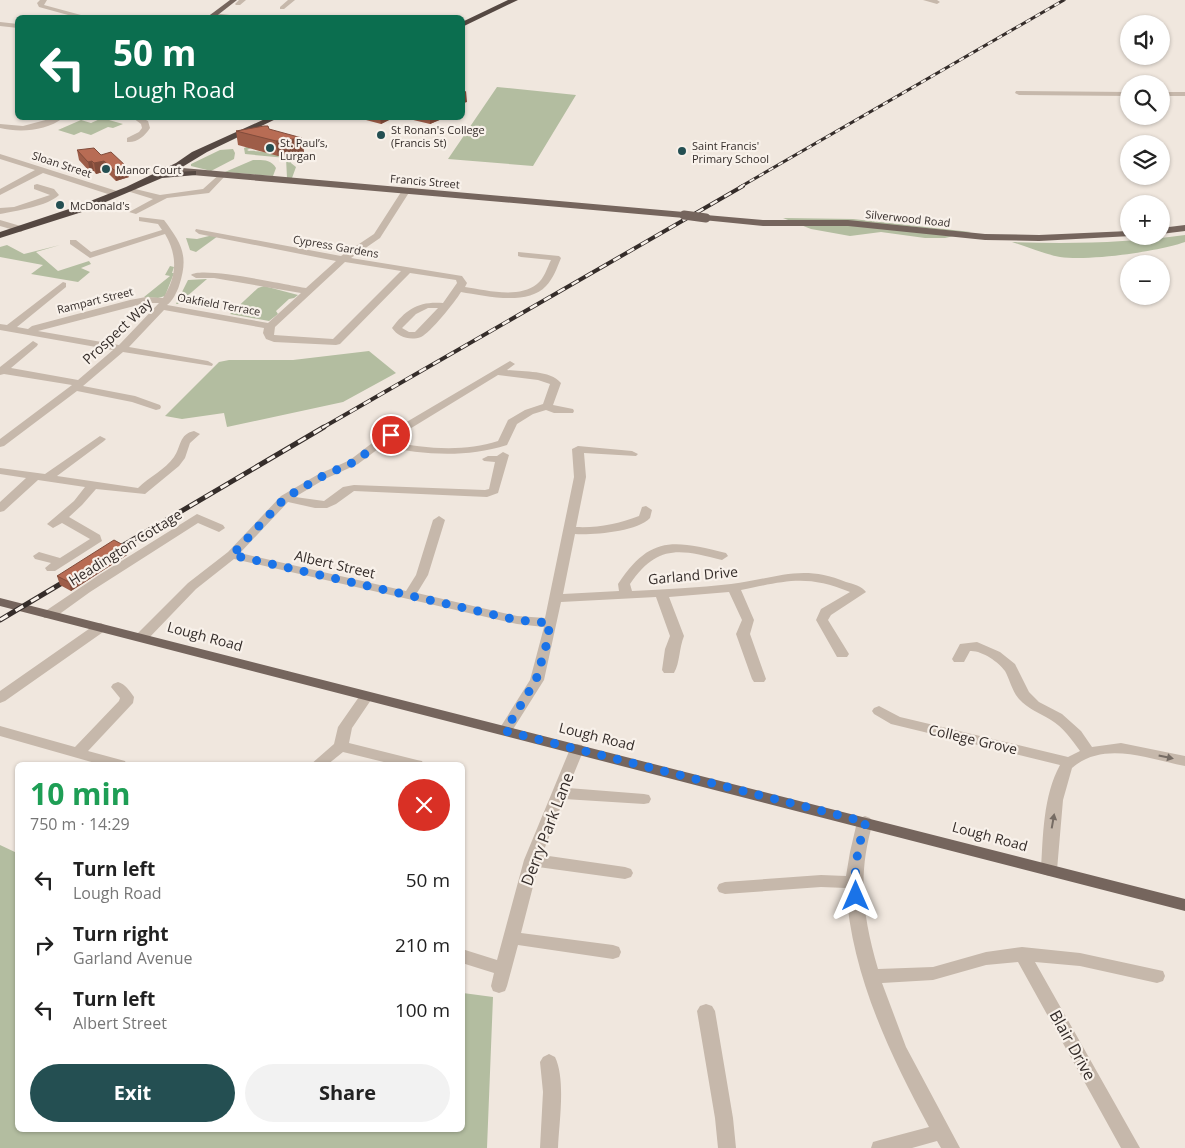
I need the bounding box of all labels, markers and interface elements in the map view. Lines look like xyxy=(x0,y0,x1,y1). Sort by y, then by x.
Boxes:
map controls xyxy=(1120,15,1170,305)
button: sound xyxy=(1120,15,1170,65)
text: 50 m xyxy=(113,29,196,76)
icon: left xyxy=(30,35,95,100)
text: Lough Road xyxy=(113,74,235,104)
button: search xyxy=(1120,75,1170,125)
place label: St Ronan's College (Francis St) xyxy=(391,122,485,150)
marker: St Ronan's College (Francis St) xyxy=(375,129,387,141)
place label: St. Paul’s, Lurgan xyxy=(280,135,328,163)
button: layers xyxy=(1120,135,1170,185)
place label: Saint Francis' Primary School xyxy=(692,138,769,166)
marker: St. Paul’s, Lurgan xyxy=(264,142,276,154)
marker: Saint Francis' Primary School xyxy=(676,145,688,157)
street label: Sloan Street xyxy=(30,147,94,181)
place label: Manor Court xyxy=(116,162,182,177)
marker: Manor Court xyxy=(100,163,112,175)
street label: Francis Street xyxy=(390,170,461,192)
button: + xyxy=(1120,195,1170,245)
place label: McDonald's xyxy=(70,198,130,213)
marker: McDonald's xyxy=(54,199,66,211)
street label: Silverwood Road xyxy=(865,206,951,230)
street label: Cypress Gardens xyxy=(292,231,380,261)
button: − xyxy=(1120,255,1170,305)
street label: Rampart Street xyxy=(55,283,135,317)
street label: Oakfield Terrace xyxy=(176,289,262,319)
street label: Prospect Way xyxy=(78,293,157,368)
pin xyxy=(370,414,412,456)
icon: arrive xyxy=(377,421,405,449)
street label: Headington Cottage xyxy=(65,504,185,590)
street label: Albert Street xyxy=(293,545,377,583)
street label: Garland Drive xyxy=(647,562,739,588)
street label: Lough Road xyxy=(165,617,245,655)
street label: Lough Road xyxy=(557,717,637,755)
street label: College Grove xyxy=(927,720,1019,758)
one-way arrow xyxy=(1159,754,1175,762)
street label: Derry Park Lane xyxy=(515,769,579,889)
text: 10 min xyxy=(30,773,130,814)
button: close xyxy=(398,779,450,831)
text: 750 m · 14:29 xyxy=(30,813,130,835)
one-way arrow xyxy=(1049,813,1057,829)
street label: Lough Road xyxy=(950,817,1030,855)
text: Turn left xyxy=(73,856,155,882)
icon: left xyxy=(30,866,58,894)
text: 50 m xyxy=(406,867,450,893)
position arrow xyxy=(829,869,881,921)
text: Lough Road xyxy=(73,882,162,904)
text: Turn right xyxy=(73,921,168,947)
icon: right xyxy=(30,931,58,959)
text: 210 m xyxy=(395,932,450,958)
text: Garland Avenue xyxy=(73,947,192,969)
text: Turn left xyxy=(73,986,155,1012)
icon: left xyxy=(30,996,58,1024)
text: 100 m xyxy=(395,997,450,1023)
street label: Blair Drive xyxy=(1045,1006,1101,1084)
text: Albert Street xyxy=(73,1012,167,1034)
button: Exit xyxy=(30,1064,235,1122)
button: Share xyxy=(245,1064,450,1122)

